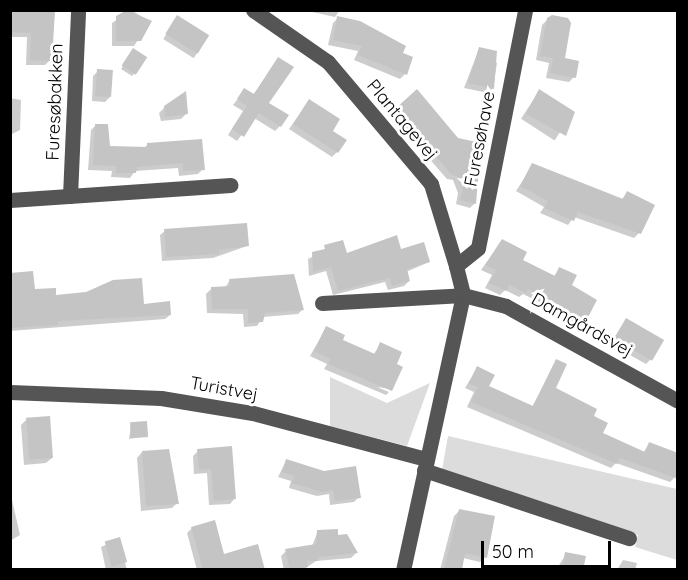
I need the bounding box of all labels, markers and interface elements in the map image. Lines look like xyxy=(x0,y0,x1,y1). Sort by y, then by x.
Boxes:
street label: Furesøbakken xyxy=(42,43,68,161)
street label: Plantagevej xyxy=(362,75,442,165)
street label: Furesøhave xyxy=(460,89,500,189)
street label: Damgårdsvej xyxy=(527,288,637,362)
street label: Turistvej xyxy=(188,372,260,406)
scale bar xyxy=(484,529,614,567)
text: 50 m xyxy=(492,540,534,563)

